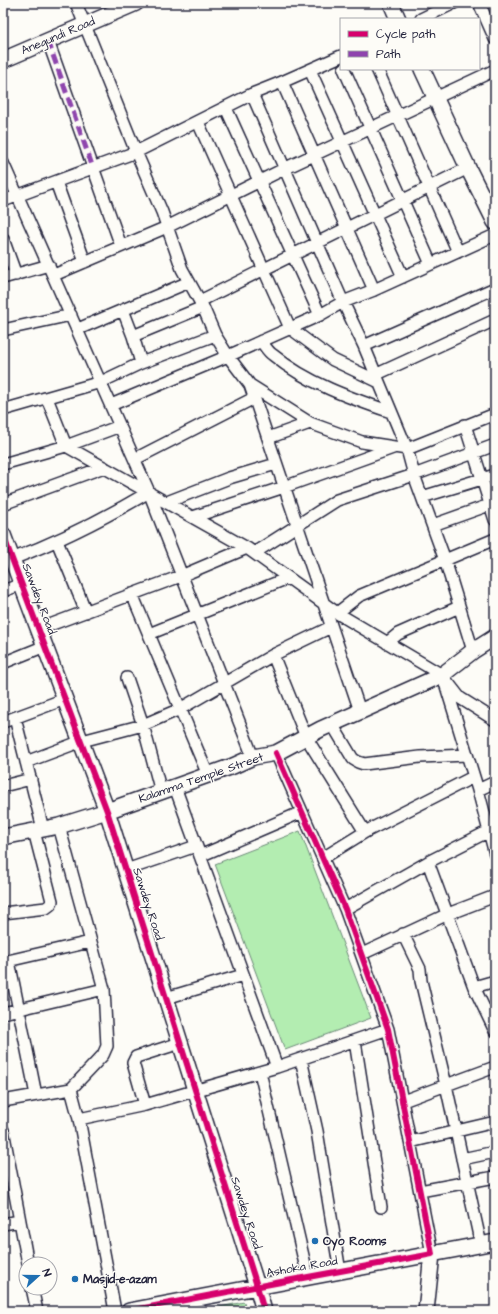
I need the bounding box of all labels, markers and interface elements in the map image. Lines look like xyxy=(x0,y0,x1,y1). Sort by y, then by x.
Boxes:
street label: Anegundi Road xyxy=(18,13,98,60)
legend xyxy=(340,18,480,70)
text: Cycle path xyxy=(376,26,435,44)
text: Path xyxy=(376,46,401,63)
street label: Sawdey Road xyxy=(17,561,60,637)
street label: Kalamma Temple Street xyxy=(136,749,266,807)
street label: Sawdey Road xyxy=(127,866,168,943)
street label: Sawdey Road xyxy=(225,1175,266,1252)
place label: Oyo Rooms xyxy=(323,1233,387,1251)
marker: Oyo Rooms xyxy=(310,1236,320,1246)
street label: Ashoka Road xyxy=(265,1252,339,1282)
north arrow xyxy=(18,1256,58,1296)
text: N xyxy=(39,1267,55,1279)
place label: Masjid-e-azam xyxy=(83,1271,157,1289)
marker: Masjid-e-azam xyxy=(70,1274,80,1284)

